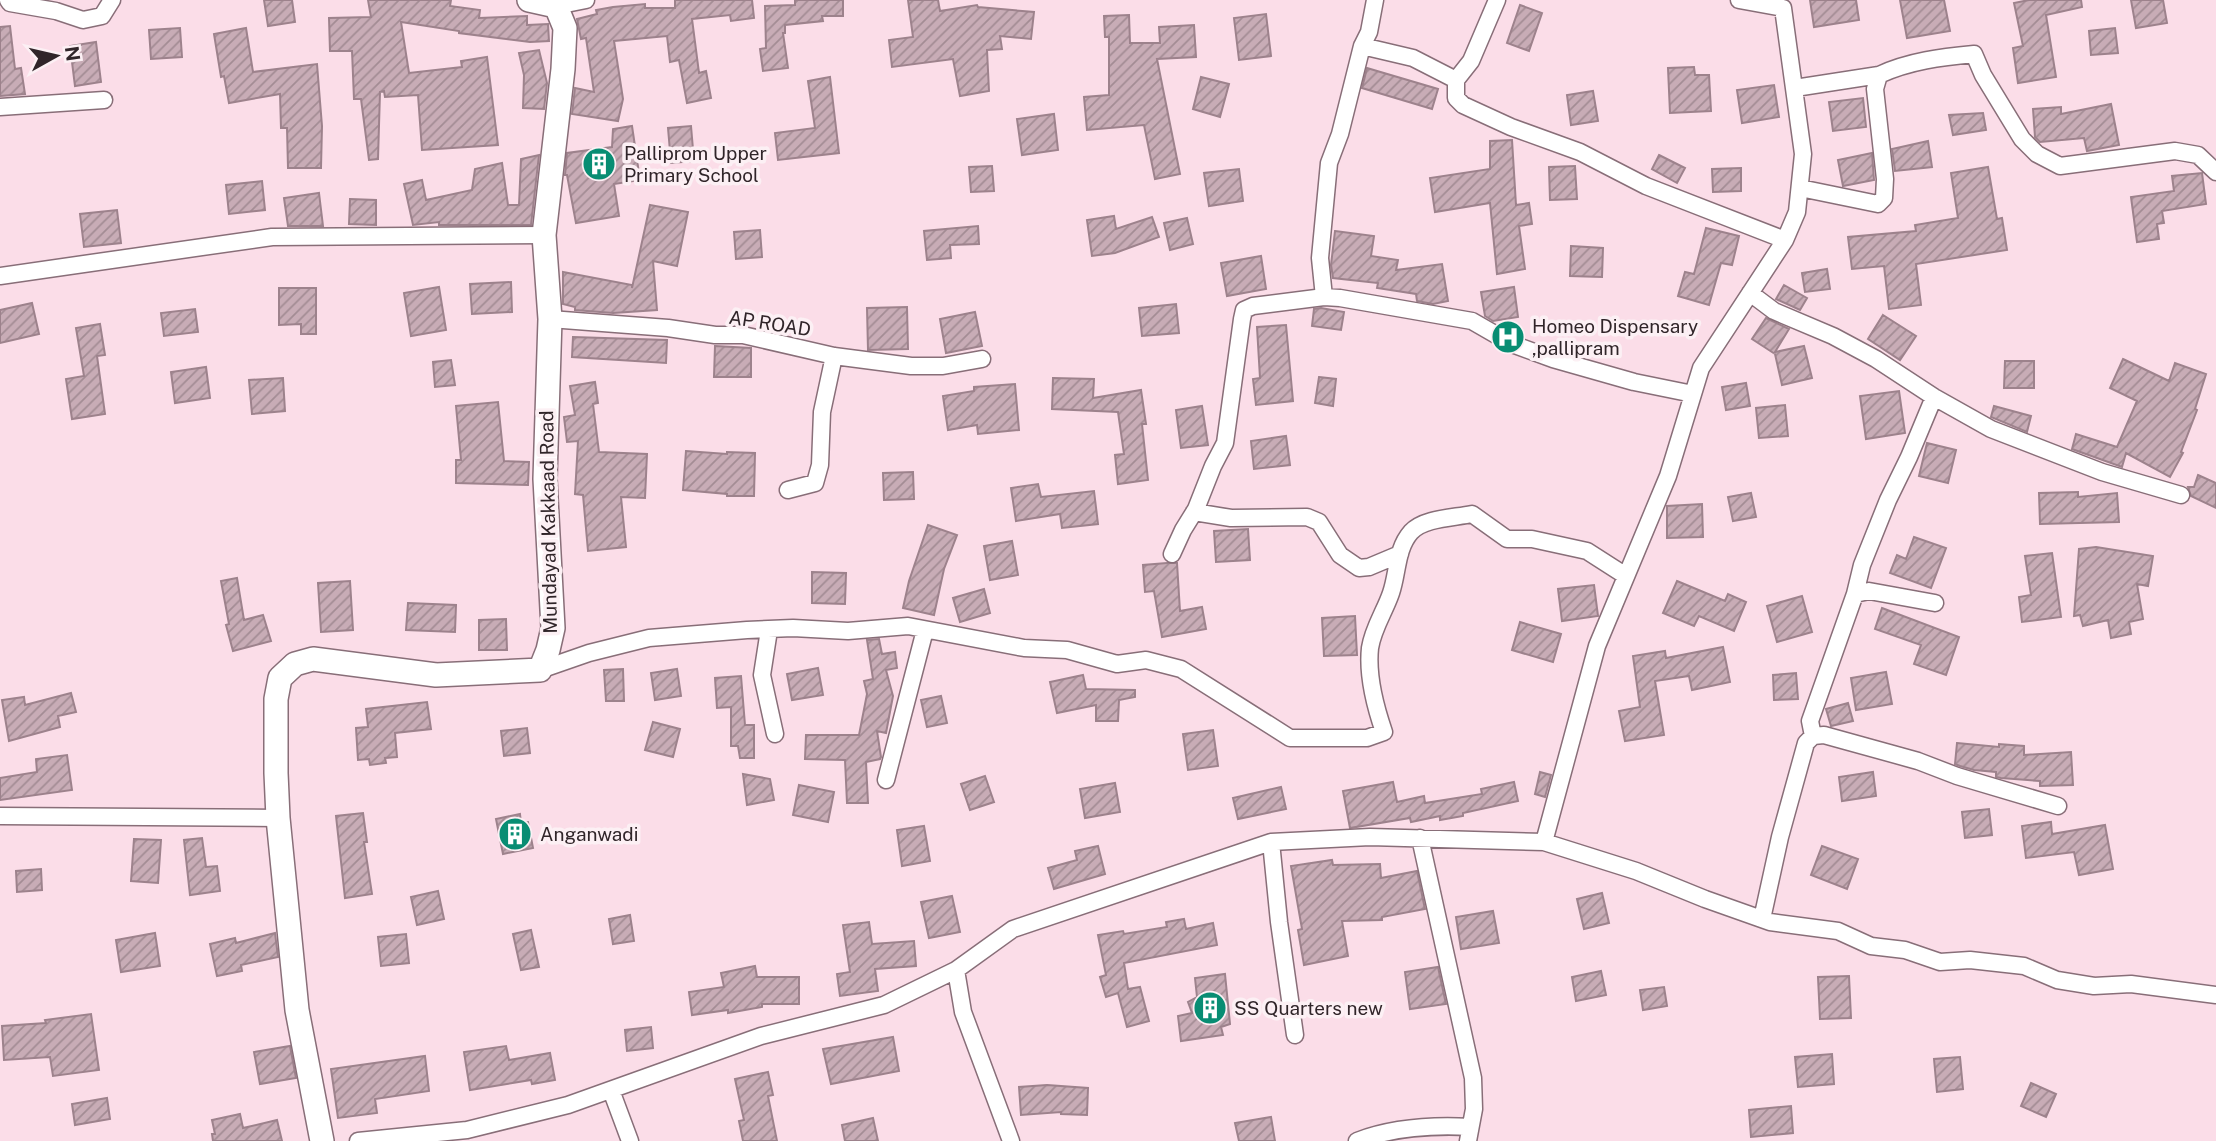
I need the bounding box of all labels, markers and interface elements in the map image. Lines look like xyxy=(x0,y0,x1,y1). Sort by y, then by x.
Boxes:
north arrow xyxy=(21,21,91,91)
text: N xyxy=(61,45,85,63)
place label: Palliprom Upper Primary School xyxy=(624,142,767,186)
building icon: Palliprom Upper Primary School xyxy=(580,145,618,183)
street label: AP ROAD xyxy=(727,306,813,340)
place label: Homeo Dispensary ,pallipram xyxy=(1532,315,1698,359)
hospital icon: Homeo Dispensary ,pallipram xyxy=(1489,318,1527,356)
street label: Mundayad Kakkaad Road xyxy=(535,410,561,634)
building icon: Anganwadi xyxy=(496,815,534,853)
place label: Anganwadi xyxy=(540,823,638,845)
building icon: SS Quarters new xyxy=(1191,989,1229,1027)
place label: SS Quarters new xyxy=(1234,997,1383,1019)

